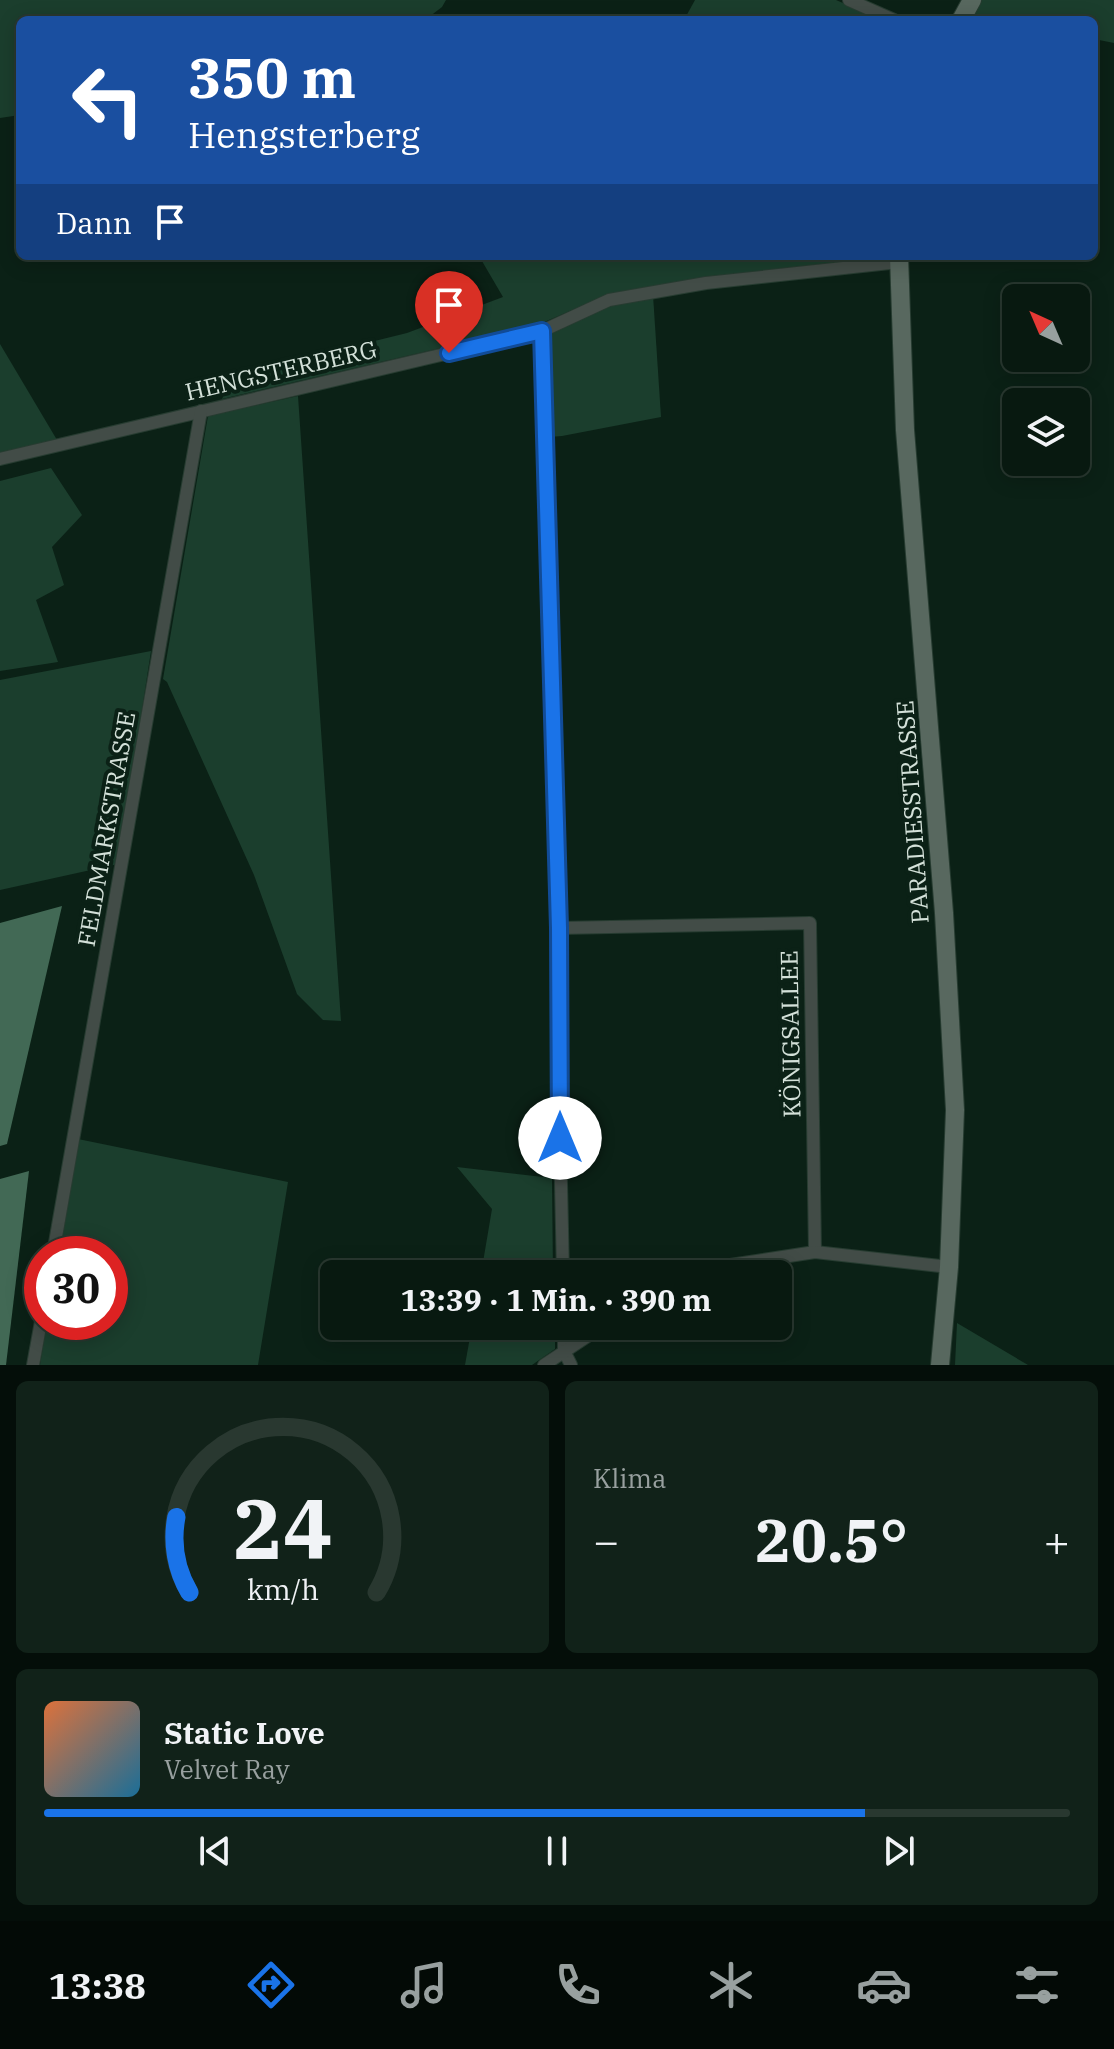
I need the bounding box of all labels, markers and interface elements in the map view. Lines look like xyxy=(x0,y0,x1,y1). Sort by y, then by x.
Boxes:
text: 350 m xyxy=(188,41,356,113)
icon: left xyxy=(56,48,160,152)
text: Hengsterberg xyxy=(188,111,420,158)
icon: arrive xyxy=(148,200,192,244)
text: Dann xyxy=(56,203,132,242)
pin xyxy=(415,271,483,353)
icon: arrive xyxy=(427,283,471,327)
north arrow xyxy=(1002,284,1090,372)
map controls xyxy=(1002,284,1090,476)
street label: HENGSTERBERG xyxy=(182,332,380,408)
button: layers xyxy=(1002,388,1090,476)
street label: PARADIESSTRASSE xyxy=(888,699,936,925)
street label: FELDMARKSTRASSE xyxy=(70,709,142,949)
street label: KÖNIGSALLEE xyxy=(773,950,807,1118)
position arrow xyxy=(518,1096,602,1180)
speed limit sign: 30 xyxy=(24,1236,128,1340)
text: 13:39 · 1 Min. · 390 m xyxy=(401,1280,711,1319)
text: Klima xyxy=(593,1461,666,1495)
text: 24 xyxy=(233,1474,332,1582)
text: 20.5° xyxy=(755,1500,908,1579)
text: − xyxy=(593,1512,619,1569)
text: + xyxy=(1044,1512,1070,1569)
text: km/h xyxy=(246,1571,319,1608)
text: Static Love xyxy=(164,1713,325,1752)
text: Velvet Ray xyxy=(164,1752,290,1786)
icon: previous xyxy=(193,1829,237,1873)
icon: pause xyxy=(535,1829,579,1873)
icon: next xyxy=(877,1829,921,1873)
icon: directions xyxy=(243,1957,299,2013)
icon: music xyxy=(396,1957,452,2013)
icon: phone xyxy=(550,1957,606,2013)
icon: climate xyxy=(703,1957,759,2013)
icon: car xyxy=(856,1957,912,2013)
icon: filters xyxy=(1009,1957,1065,2013)
text: 13:38 xyxy=(49,1962,146,2009)

